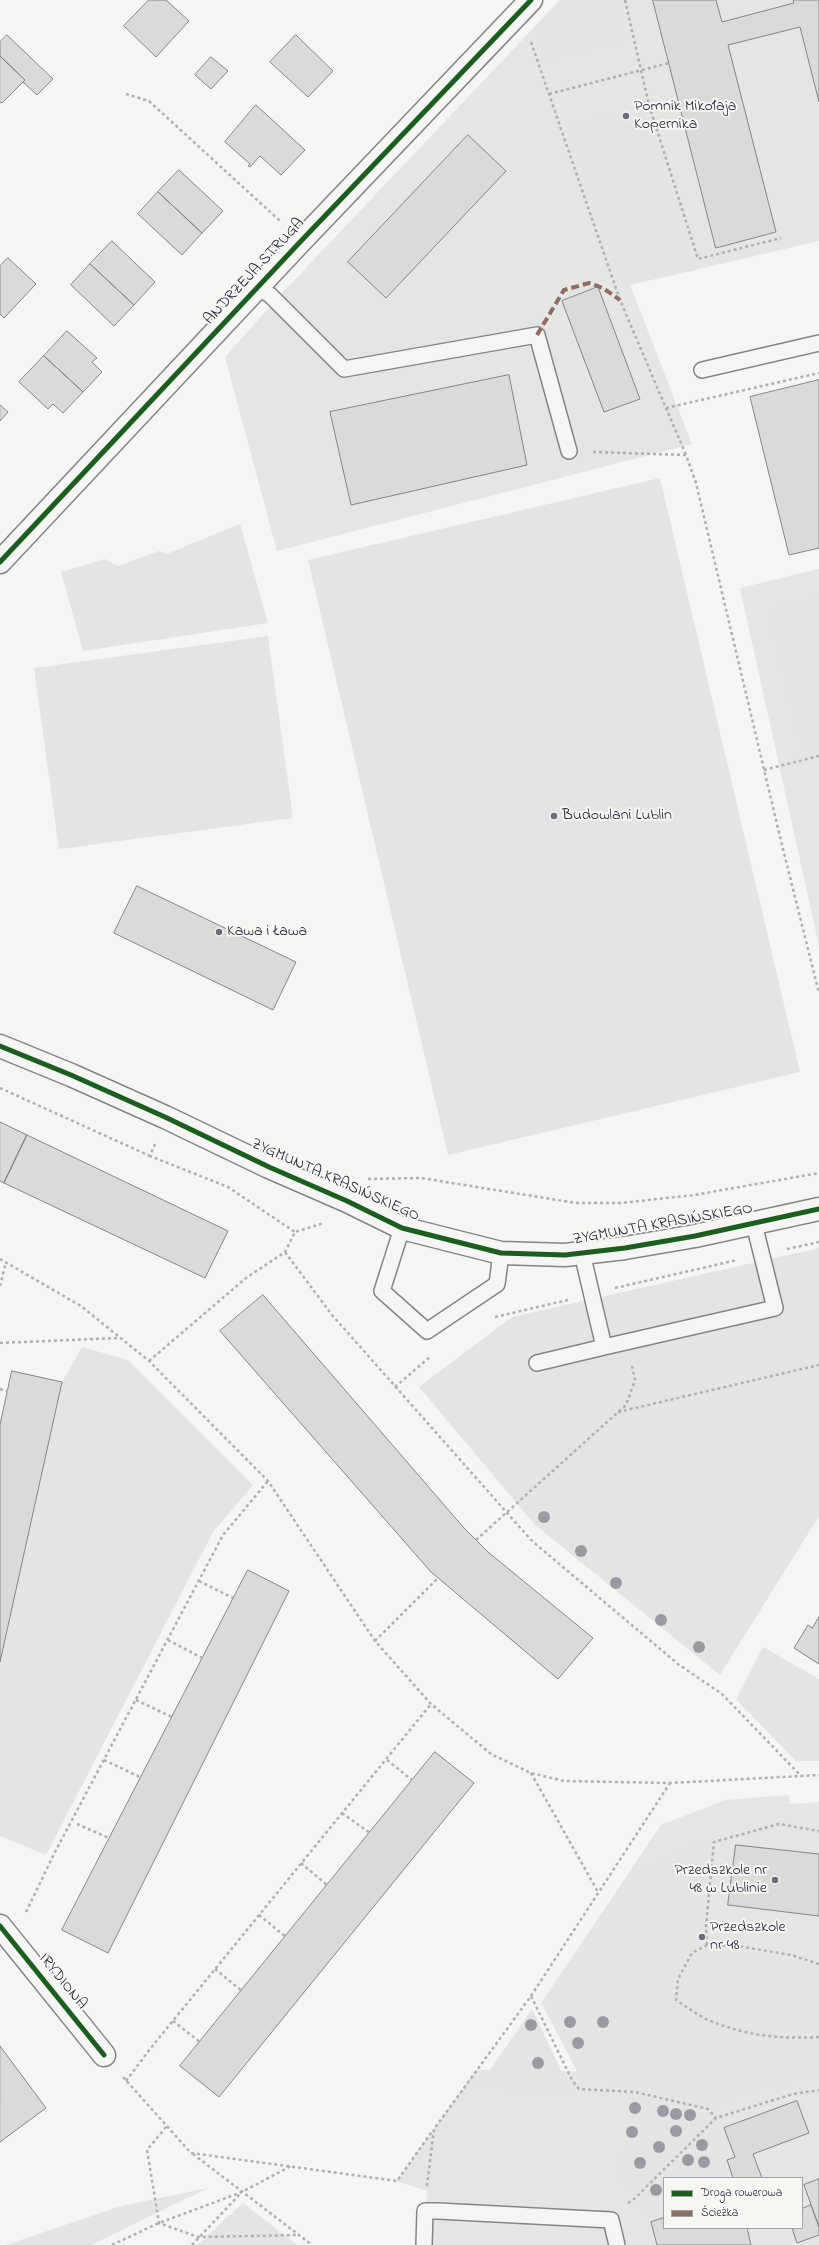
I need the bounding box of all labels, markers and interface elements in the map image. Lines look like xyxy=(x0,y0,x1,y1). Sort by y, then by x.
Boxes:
place label: Pomnik Mikołaja Kopernika xyxy=(634,97,736,135)
marker: Pomnik Mikołaja Kopernika xyxy=(621,111,631,121)
street label: ANDRZEJA STRUGA xyxy=(201,215,309,329)
place label: Budowlani Lublin xyxy=(562,806,672,826)
marker: Budowlani Lublin xyxy=(549,811,559,821)
place label: Kawa i Ława xyxy=(227,922,307,942)
marker: Kawa i Ława xyxy=(214,927,224,937)
street label: ZYGMUNTA KRASIŃSKIEGO xyxy=(248,1135,422,1227)
street label: ZYGMUNTA KRASIŃSKIEGO xyxy=(572,1200,754,1250)
place label: Przedszkole nr 48 w Lublinie xyxy=(674,1861,767,1899)
marker: Przedszkole nr 48 w Lublinie xyxy=(770,1875,780,1885)
place label: Przedszkole nr 48 xyxy=(710,1918,786,1956)
marker: Przedszkole nr 48 xyxy=(697,1932,707,1942)
street label: IRYDIONA xyxy=(34,1950,90,2014)
legend xyxy=(663,2177,803,2229)
text: Droga rowerowa xyxy=(701,2184,782,2202)
text: Ścieżka xyxy=(701,2204,738,2222)

